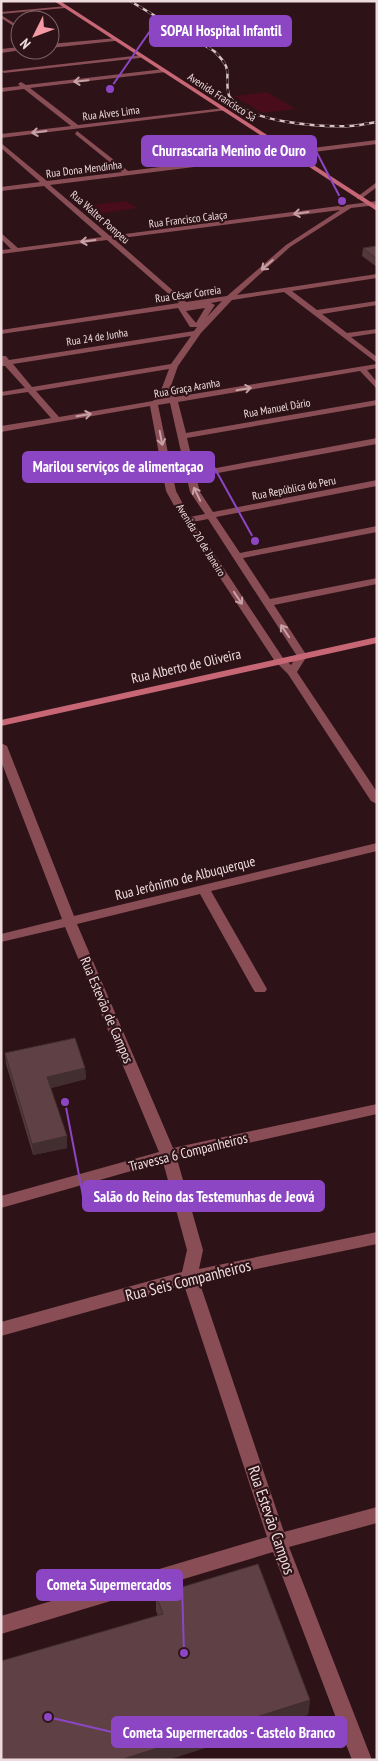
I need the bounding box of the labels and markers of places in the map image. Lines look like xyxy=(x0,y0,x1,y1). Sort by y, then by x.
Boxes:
callout: SOPAI Hospital Infantil xyxy=(150,16,291,46)
callout: Churrascaria Menino de Ouro xyxy=(142,136,316,166)
callout: Marilou serviços de alimentaçao xyxy=(23,452,214,482)
callout: Salão do Reino das Testemunhas de Jeová xyxy=(83,1181,324,1211)
callout: Cometa Supermercados xyxy=(37,1570,182,1600)
callout: Cometa Supermercados - Castelo Branco xyxy=(112,1717,346,1747)

